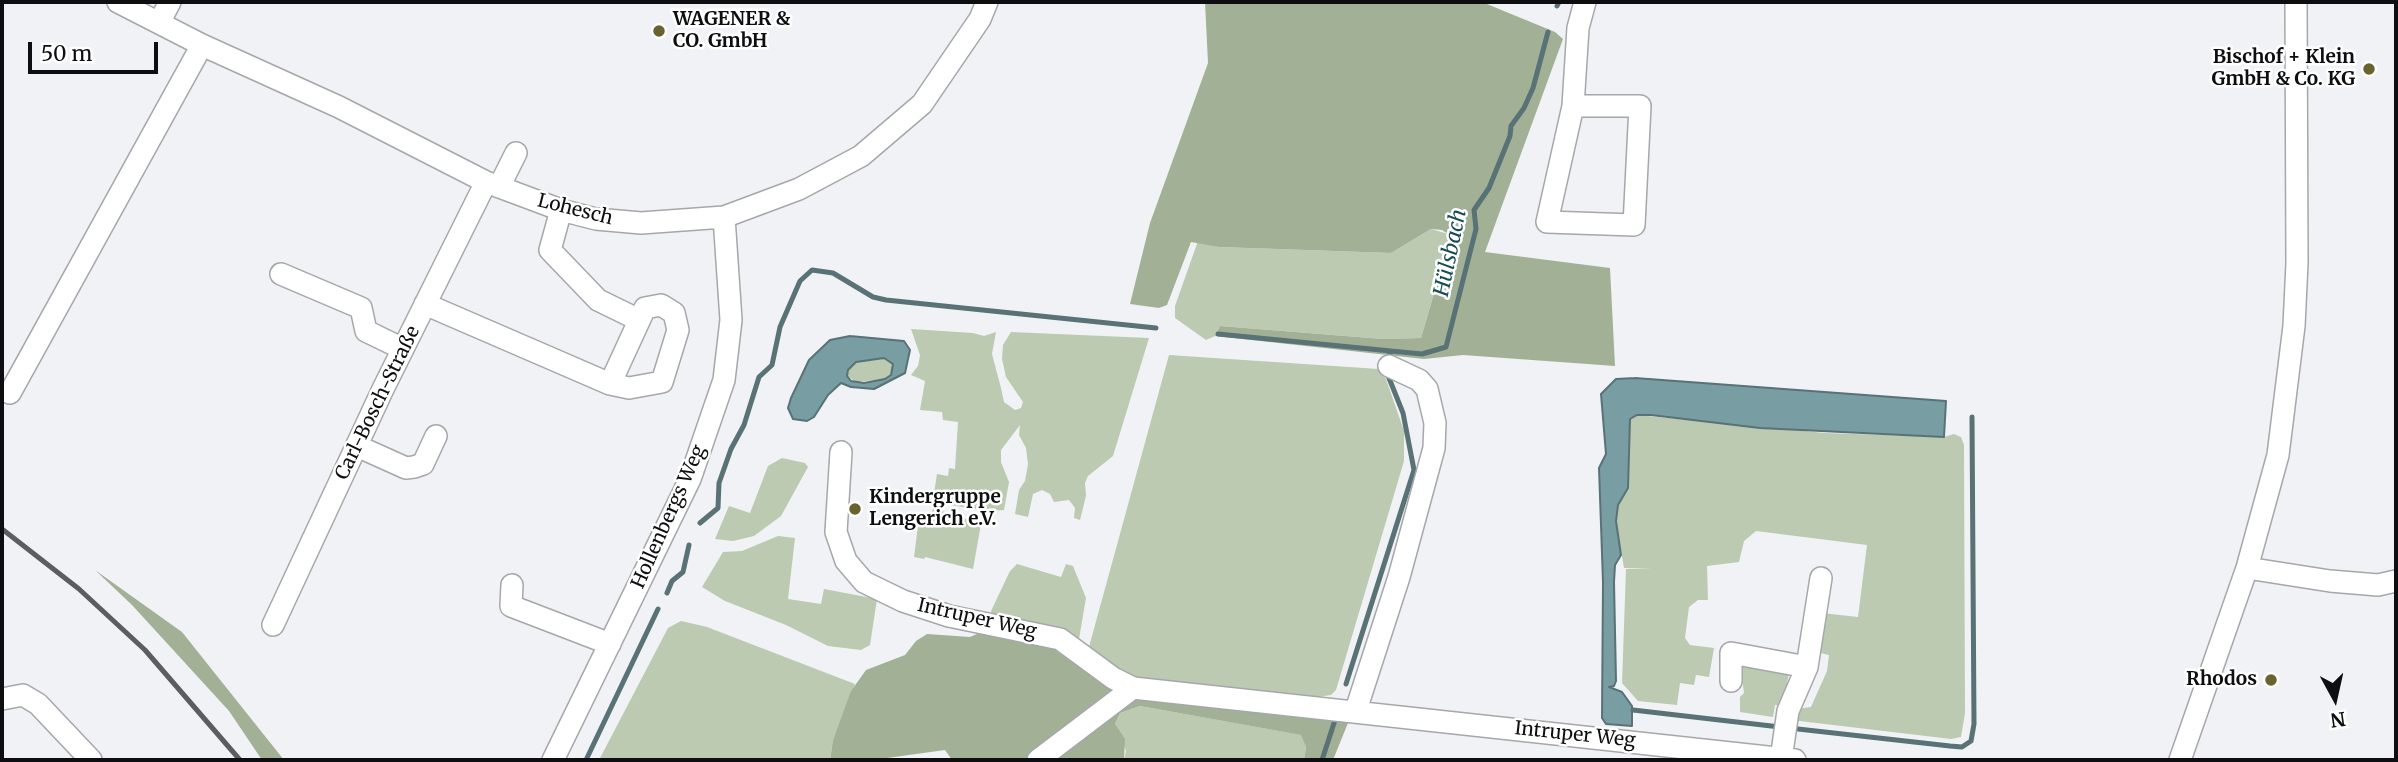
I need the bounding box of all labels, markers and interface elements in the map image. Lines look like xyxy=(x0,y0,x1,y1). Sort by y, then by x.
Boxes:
place label: WAGENER & CO. GmbH xyxy=(673,9,790,53)
marker: WAGENER & CO. GmbH xyxy=(651,23,667,39)
scale bar xyxy=(32,28,161,72)
text: 50 m xyxy=(41,40,92,67)
place label: Bischof + Klein GmbH & Co. KG xyxy=(2212,47,2355,91)
marker: Bischof + Klein GmbH & Co. KG xyxy=(2361,61,2377,77)
street label: Lohesch xyxy=(535,190,615,230)
water label: Hülsbach xyxy=(1429,207,1473,299)
street label: Carl-Bosch-Straße xyxy=(331,322,425,484)
street label: Hollenbergs Weg xyxy=(627,442,711,592)
place label: Kindergruppe Lengerich e.V. xyxy=(869,487,1001,531)
marker: Kindergruppe Lengerich e.V. xyxy=(847,501,863,517)
street label: Intruper Weg xyxy=(915,594,1039,644)
north arrow xyxy=(2300,664,2370,734)
place label: Rhodos xyxy=(2186,669,2257,691)
marker: Rhodos xyxy=(2263,672,2279,688)
text: N xyxy=(2329,707,2347,733)
street label: Intruper Weg xyxy=(1513,717,1637,753)

